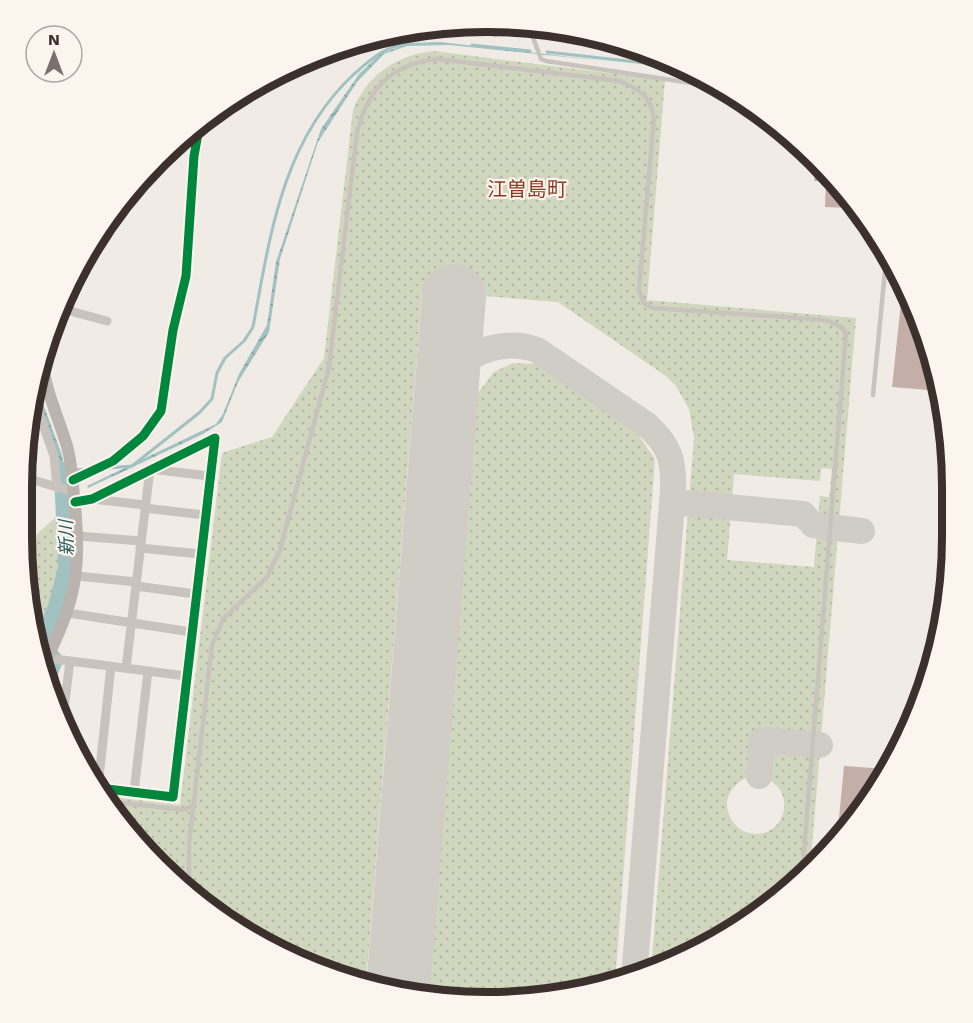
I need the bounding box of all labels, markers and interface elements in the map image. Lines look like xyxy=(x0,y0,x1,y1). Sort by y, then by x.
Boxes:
north arrow xyxy=(24,24,84,84)
text: N xyxy=(48,30,60,49)
district label: 江曽島町 xyxy=(487,177,567,201)
water label: 新川 xyxy=(55,518,77,556)

